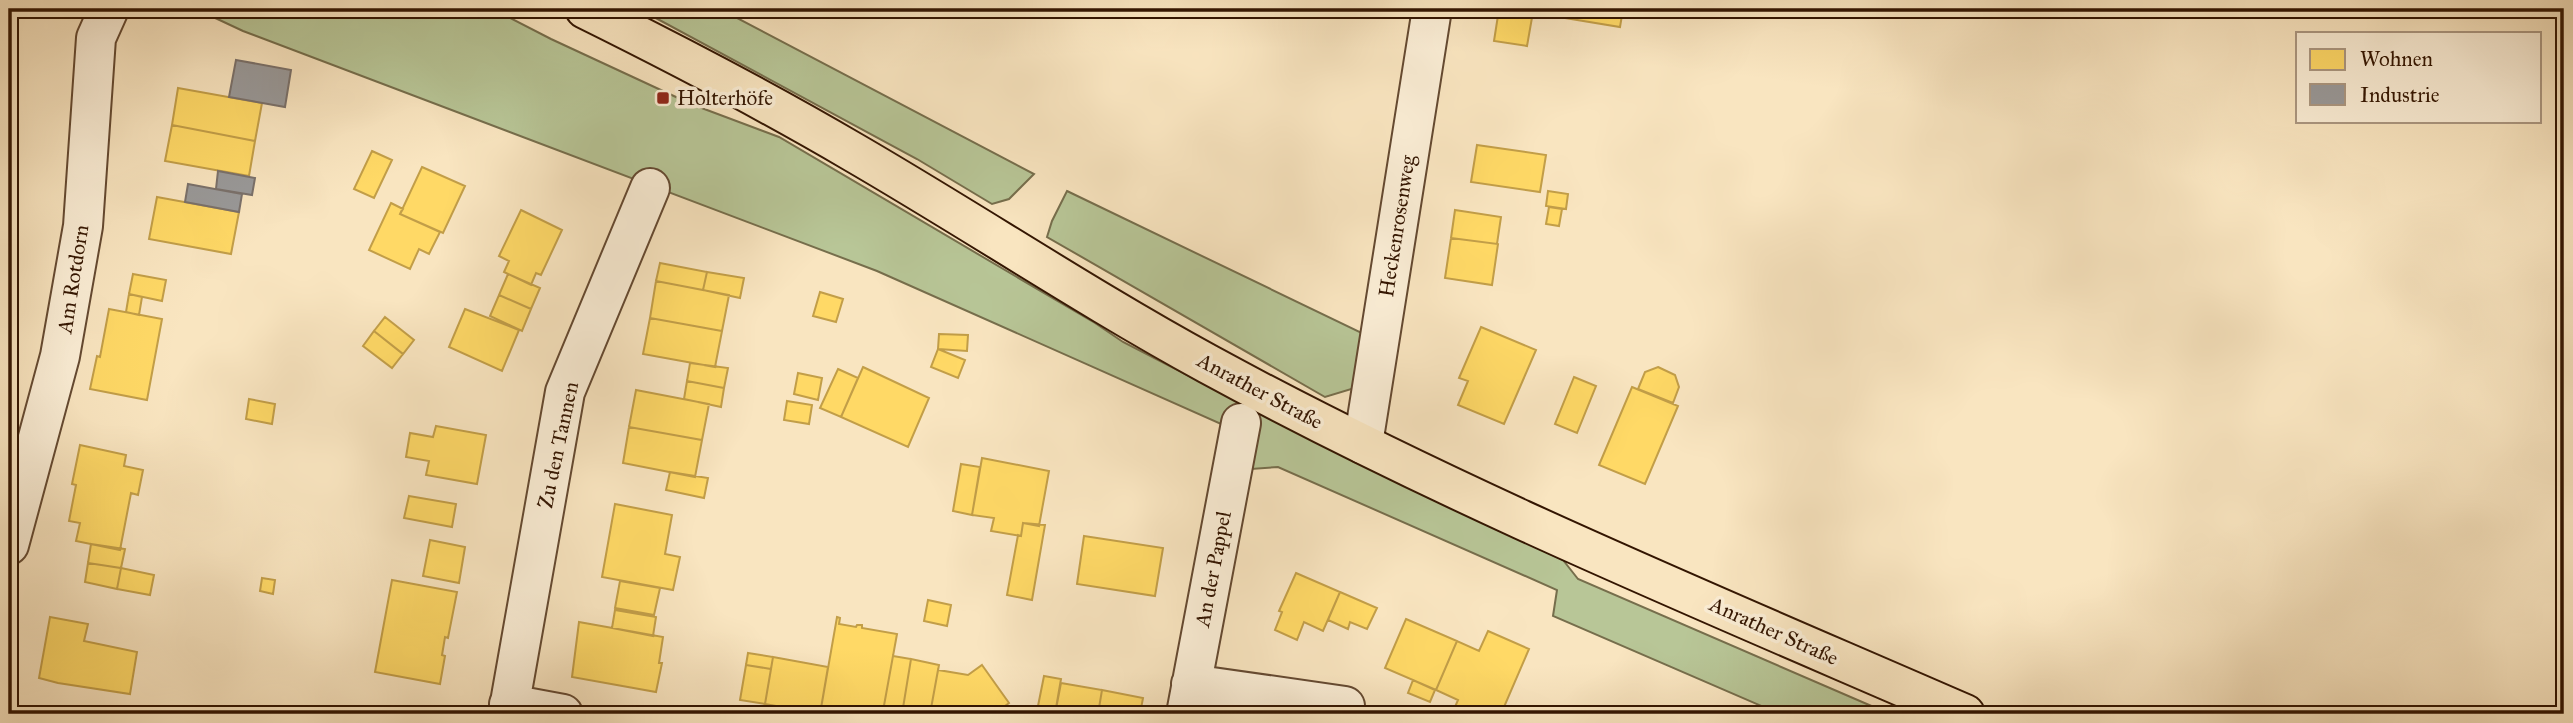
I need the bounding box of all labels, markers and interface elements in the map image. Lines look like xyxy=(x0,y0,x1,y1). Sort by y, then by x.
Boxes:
legend xyxy=(2296,32,2542,122)
text: Wohnen xyxy=(2360,46,2433,72)
text: Industrie xyxy=(2360,82,2440,108)
place label: Holterhöfe xyxy=(677,85,773,111)
marker: Holterhöfe xyxy=(655,90,671,106)
street label: Heckenrosenweg xyxy=(1373,153,1421,299)
street label: Am Rotdorn xyxy=(51,223,94,336)
street label: Anrather Straße xyxy=(1192,347,1327,435)
street label: Zu den Tannen xyxy=(532,379,584,511)
street label: An der Pappel xyxy=(1189,508,1237,630)
street label: Anrather Straße xyxy=(1705,591,1843,671)

